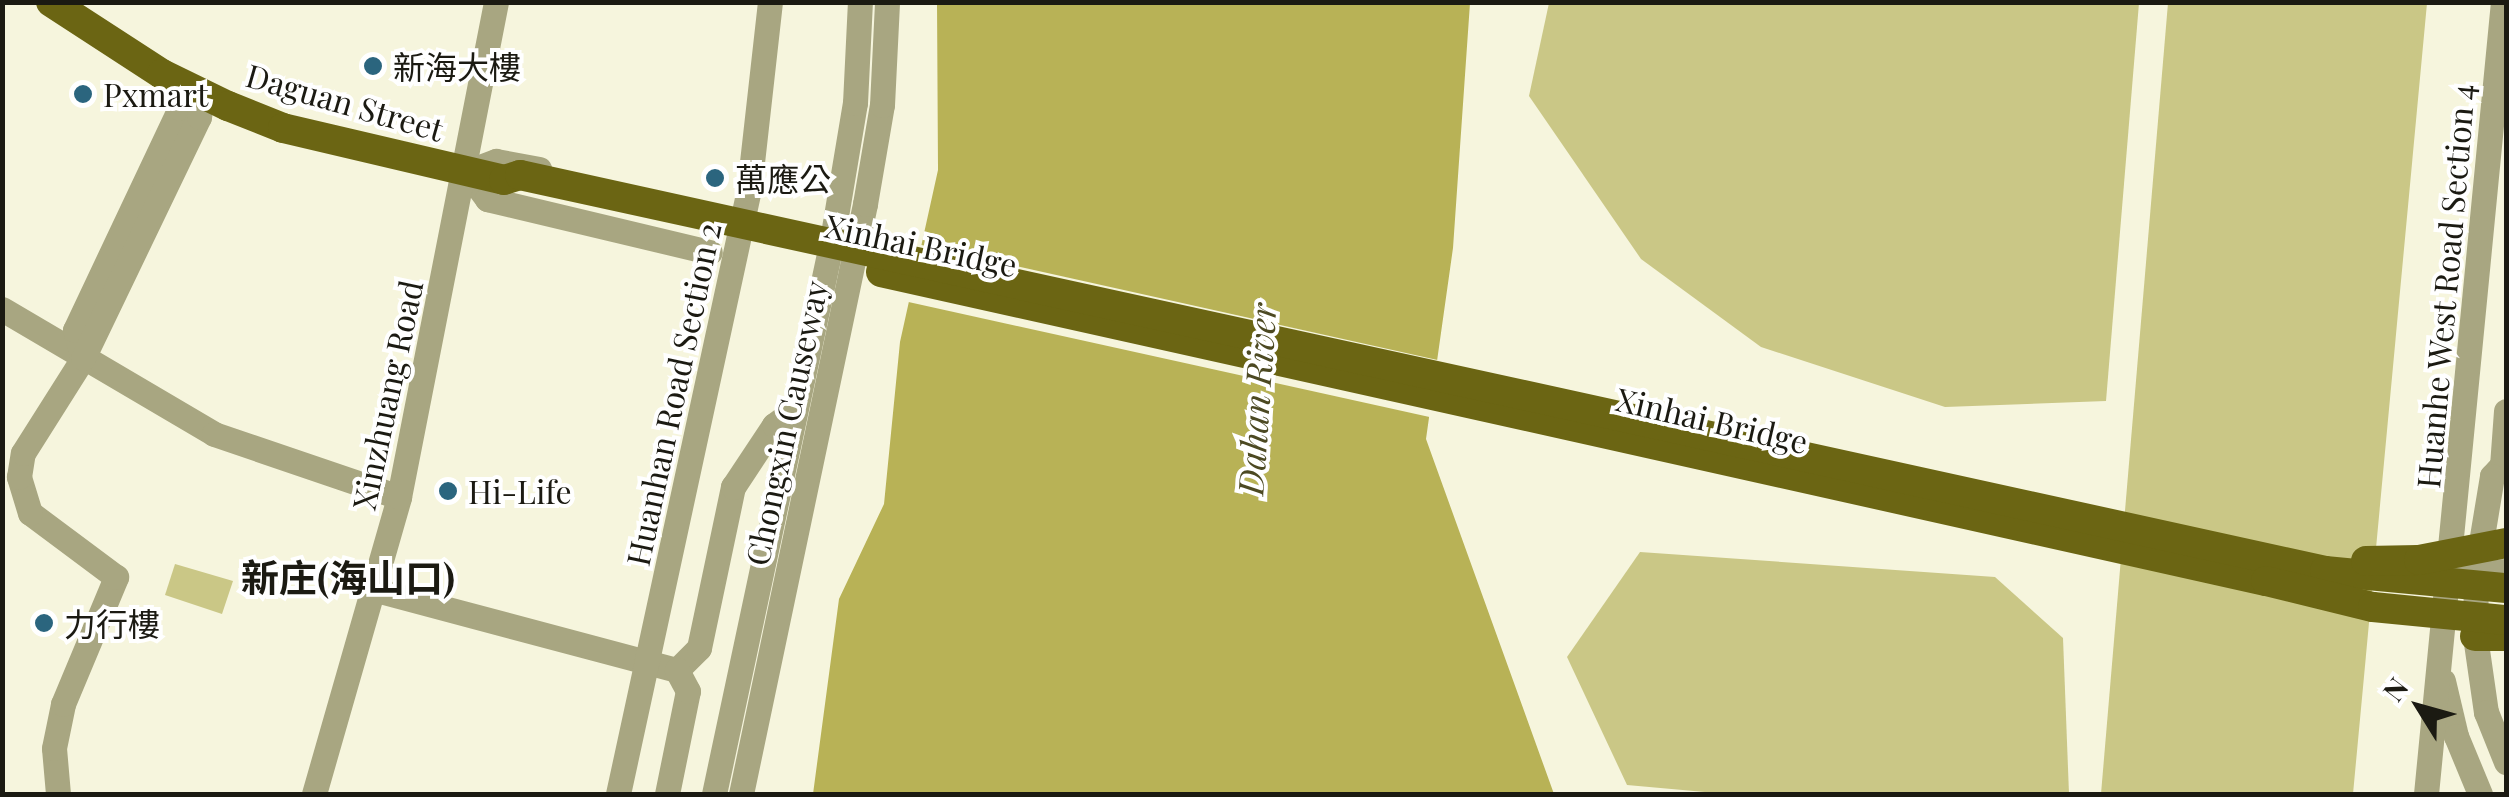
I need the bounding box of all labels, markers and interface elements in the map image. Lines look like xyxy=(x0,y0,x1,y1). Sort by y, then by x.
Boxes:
place label: 新海大樓 xyxy=(393,47,521,85)
marker: 新海大樓 xyxy=(362,55,384,77)
street label: Daguan Street xyxy=(242,56,448,148)
place label: Pxmart xyxy=(103,75,208,113)
street label: Huanhe West Road Section 4 xyxy=(2408,81,2482,491)
marker: Pxmart xyxy=(72,83,94,105)
place label: 萬應公 xyxy=(735,159,831,197)
marker: 萬應公 xyxy=(704,167,726,189)
street label: Xinhai Bridge xyxy=(821,206,1021,284)
street label: Huanhan Road Section 2 xyxy=(618,219,728,569)
street label: Xinzhuang Road xyxy=(344,277,430,513)
street label: Chongxin Causeway xyxy=(737,277,835,569)
water label: Dahan River xyxy=(1228,302,1284,496)
street label: Xinhai Bridge xyxy=(1612,379,1812,461)
place label: Hi-Life xyxy=(468,472,572,510)
marker: Hi-Life xyxy=(437,480,459,502)
district label: 新庄(海山口) xyxy=(241,554,455,600)
place label: 力行樓 xyxy=(64,604,160,642)
marker: 力行樓 xyxy=(33,612,55,634)
north arrow xyxy=(2369,657,2469,757)
text: N xyxy=(2374,669,2416,708)

